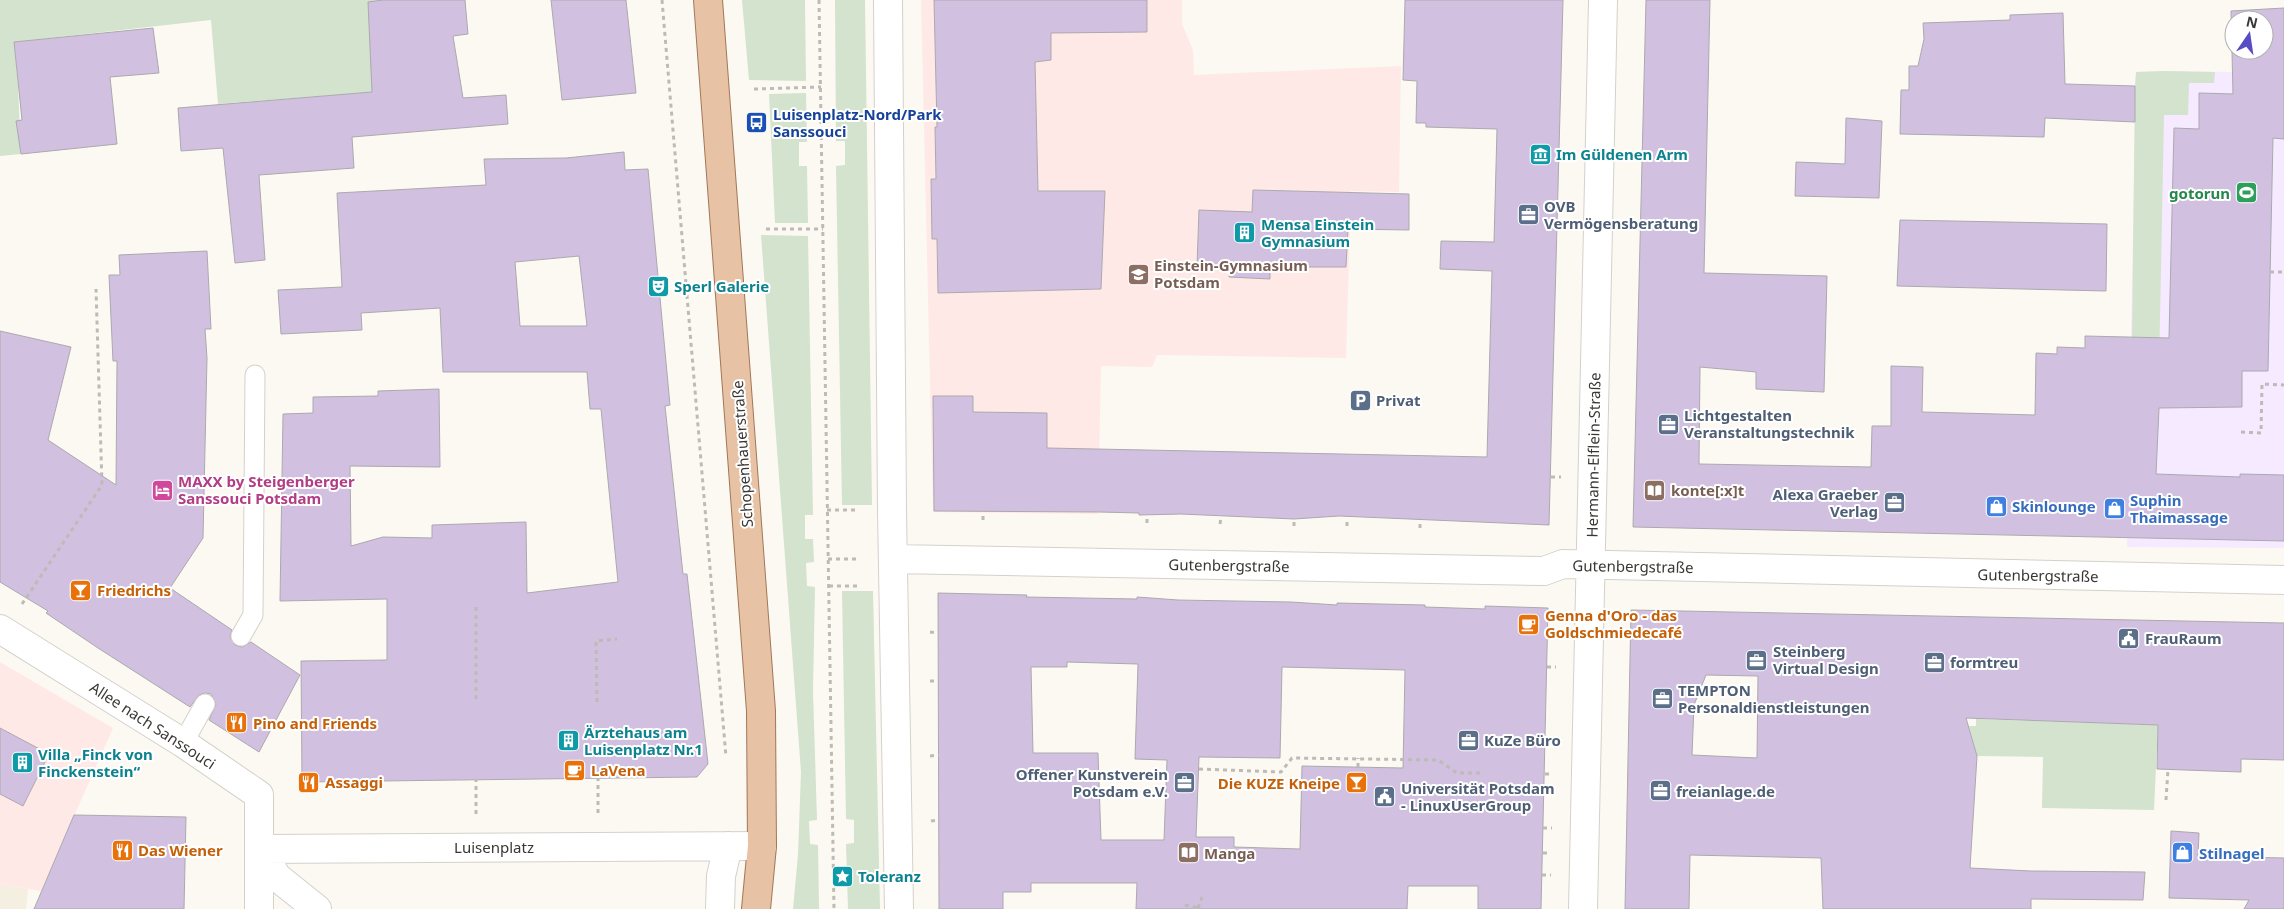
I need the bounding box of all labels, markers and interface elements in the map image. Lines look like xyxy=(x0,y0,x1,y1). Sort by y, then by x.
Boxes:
north arrow xyxy=(2224,10,2274,60)
text: N xyxy=(2244,11,2260,32)
place label: Luisenplatz-Nord/Park Sanssouci xyxy=(773,104,942,141)
bus stop icon: Luisenplatz-Nord/Park Sanssouci xyxy=(745,111,769,135)
museum icon: Im Güldenen Arm xyxy=(1528,142,1552,166)
place label: Im Güldenen Arm xyxy=(1556,144,1688,164)
sports icon: gotorun xyxy=(2234,181,2258,205)
place label: gotorun xyxy=(2169,183,2230,203)
place label: OVB Vermögensberatung xyxy=(1544,196,1698,233)
office icon: OVB Vermögensberatung xyxy=(1516,203,1540,227)
place label: Mensa Einstein Gymnasium xyxy=(1261,214,1374,251)
building icon: Mensa Einstein Gymnasium xyxy=(1233,221,1257,245)
place label: Einstein-Gymnasium Potsdam xyxy=(1154,255,1308,292)
school or university icon: Einstein-Gymnasium Potsdam xyxy=(1126,262,1150,286)
theatre icon: Sperl Galerie xyxy=(646,274,670,298)
place label: Sperl Galerie xyxy=(674,276,769,296)
street label: Hermann-Elflein-Straße xyxy=(1582,372,1604,538)
street label: Schopenhauerstraße xyxy=(727,380,757,528)
parking icon: Privat xyxy=(1348,388,1372,412)
place label: Privat xyxy=(1376,390,1421,410)
place label: Lichtgestalten Veranstaltungstechnik xyxy=(1684,405,1855,442)
office icon: Lichtgestalten Veranstaltungstechnik xyxy=(1656,412,1680,436)
place label: MAXX by Steigenberger Sanssouci Potsdam xyxy=(178,471,355,508)
hotel icon: MAXX by Steigenberger Sanssouci Potsdam xyxy=(150,478,174,502)
library icon: konte[:x]t xyxy=(1643,478,1667,502)
place label: konte[:x]t xyxy=(1671,480,1745,500)
place label: Alexa Graeber Verlag xyxy=(1773,484,1878,521)
place label: Suphin Thaimassage xyxy=(2130,490,2228,527)
office icon: Alexa Graeber Verlag xyxy=(1882,491,1906,515)
shop icon: Skinlounge xyxy=(1984,494,2008,518)
place label: Skinlounge xyxy=(2012,496,2096,516)
shop icon: Suphin Thaimassage xyxy=(2102,497,2126,521)
street label: Gutenbergstraße xyxy=(1168,554,1290,576)
street label: Gutenbergstraße xyxy=(1572,555,1694,577)
street label: Gutenbergstraße xyxy=(1977,564,2099,586)
bar icon: Friedrichs xyxy=(69,578,93,602)
place label: Friedrichs xyxy=(97,580,171,600)
place label: Genna d'Oro - das Goldschmiedecafé xyxy=(1545,605,1682,642)
cafe icon: Genna d'Oro - das Goldschmiedecafé xyxy=(1517,612,1541,636)
public building icon: FrauRaum xyxy=(2117,626,2141,650)
place label: FrauRaum xyxy=(2145,628,2222,648)
place label: Steinberg Virtual Design xyxy=(1773,641,1879,678)
office icon: Steinberg Virtual Design xyxy=(1745,648,1769,672)
office icon: formtreu xyxy=(1922,650,1946,674)
place label: formtreu xyxy=(1950,652,2018,672)
street label: Allee nach Sanssouci xyxy=(86,677,220,773)
place label: TEMPTON Personaldienstleistungen xyxy=(1678,680,1869,717)
office icon: TEMPTON Personaldienstleistungen xyxy=(1650,687,1674,711)
restaurant icon: Pino and Friends xyxy=(225,711,249,735)
place label: Pino and Friends xyxy=(253,713,377,733)
place label: Ärztehaus am Luisenplatz Nr.1 xyxy=(584,722,703,759)
office icon: KuZe Büro xyxy=(1456,728,1480,752)
building icon: Ärztehaus am Luisenplatz Nr.1 xyxy=(556,729,580,753)
place label: KuZe Büro xyxy=(1484,730,1561,750)
place label: Villa „Finck von Finckenstein“ xyxy=(38,744,153,781)
building icon: Villa „Finck von Finckenstein“ xyxy=(10,751,34,775)
cafe icon: LaVena xyxy=(563,758,587,782)
place label: LaVena xyxy=(591,760,646,780)
place label: Offener Kunstverein Potsdam e.V. xyxy=(1016,764,1168,801)
restaurant icon: Assaggi xyxy=(297,770,321,794)
office icon: Offener Kunstverein Potsdam e.V. xyxy=(1172,771,1196,795)
bar icon: Die KUZE Kneipe xyxy=(1344,771,1368,795)
place label: Assaggi xyxy=(325,772,383,792)
place label: Die KUZE Kneipe xyxy=(1218,773,1340,793)
place label: Universität Potsdam - LinuxUserGroup xyxy=(1401,778,1555,815)
office icon: freianlage.de xyxy=(1648,779,1672,803)
place label: freianlage.de xyxy=(1676,781,1775,801)
public building icon: Universität Potsdam - LinuxUserGroup xyxy=(1373,785,1397,809)
street label: Luisenplatz xyxy=(454,837,534,857)
restaurant icon: Das Wiener xyxy=(110,838,134,862)
place label: Das Wiener xyxy=(138,840,223,860)
library icon: Manga xyxy=(1176,841,1200,865)
shop icon: Stilnagel xyxy=(2171,841,2195,865)
place label: Manga xyxy=(1204,843,1255,863)
place label: Stilnagel xyxy=(2199,843,2264,863)
place icon: Toleranz xyxy=(830,864,854,888)
place label: Toleranz xyxy=(858,866,921,886)

